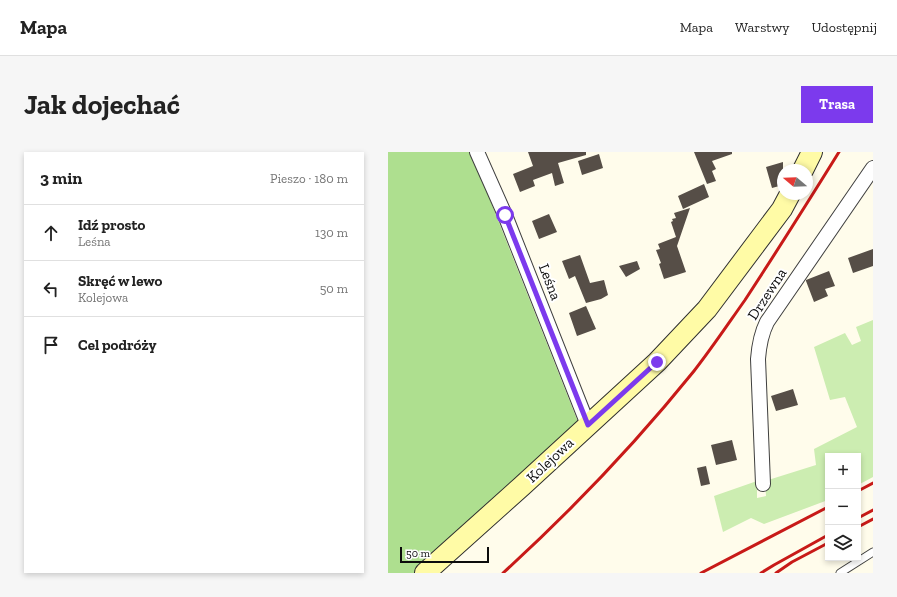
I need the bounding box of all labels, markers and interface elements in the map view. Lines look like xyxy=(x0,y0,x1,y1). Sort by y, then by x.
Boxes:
text: Mapa xyxy=(20,16,67,39)
text: Mapa xyxy=(680,19,713,36)
text: Warstwy xyxy=(735,19,789,36)
text: Udostępnij xyxy=(811,19,877,36)
button: Trasa xyxy=(801,86,873,123)
text: Jak dojechać xyxy=(24,88,180,121)
north arrow xyxy=(777,164,813,200)
text: 3 min xyxy=(40,168,82,188)
text: Pieszo · 180 m xyxy=(270,171,348,186)
route start xyxy=(496,206,514,224)
text: Idź prosto xyxy=(78,216,145,234)
icon: ahead xyxy=(40,222,62,244)
text: 130 m xyxy=(315,225,348,240)
text: Leśna xyxy=(78,234,111,249)
street label: Leśna xyxy=(535,261,565,303)
street label: Drzewna xyxy=(744,265,790,323)
text: Skręć w lewo xyxy=(78,272,162,290)
icon: left xyxy=(40,278,62,300)
text: 50 m xyxy=(320,281,348,296)
text: Kolejowa xyxy=(78,290,128,305)
icon: arrive xyxy=(40,334,62,356)
text: Cel podróży xyxy=(78,336,156,354)
route end xyxy=(648,353,666,371)
street label: Kolejowa xyxy=(523,434,577,486)
map controls xyxy=(825,453,861,561)
button: + xyxy=(825,453,861,489)
button: − xyxy=(825,489,861,525)
button: layers xyxy=(825,525,861,561)
scale bar xyxy=(400,545,489,564)
text: 50 m xyxy=(406,547,430,560)

